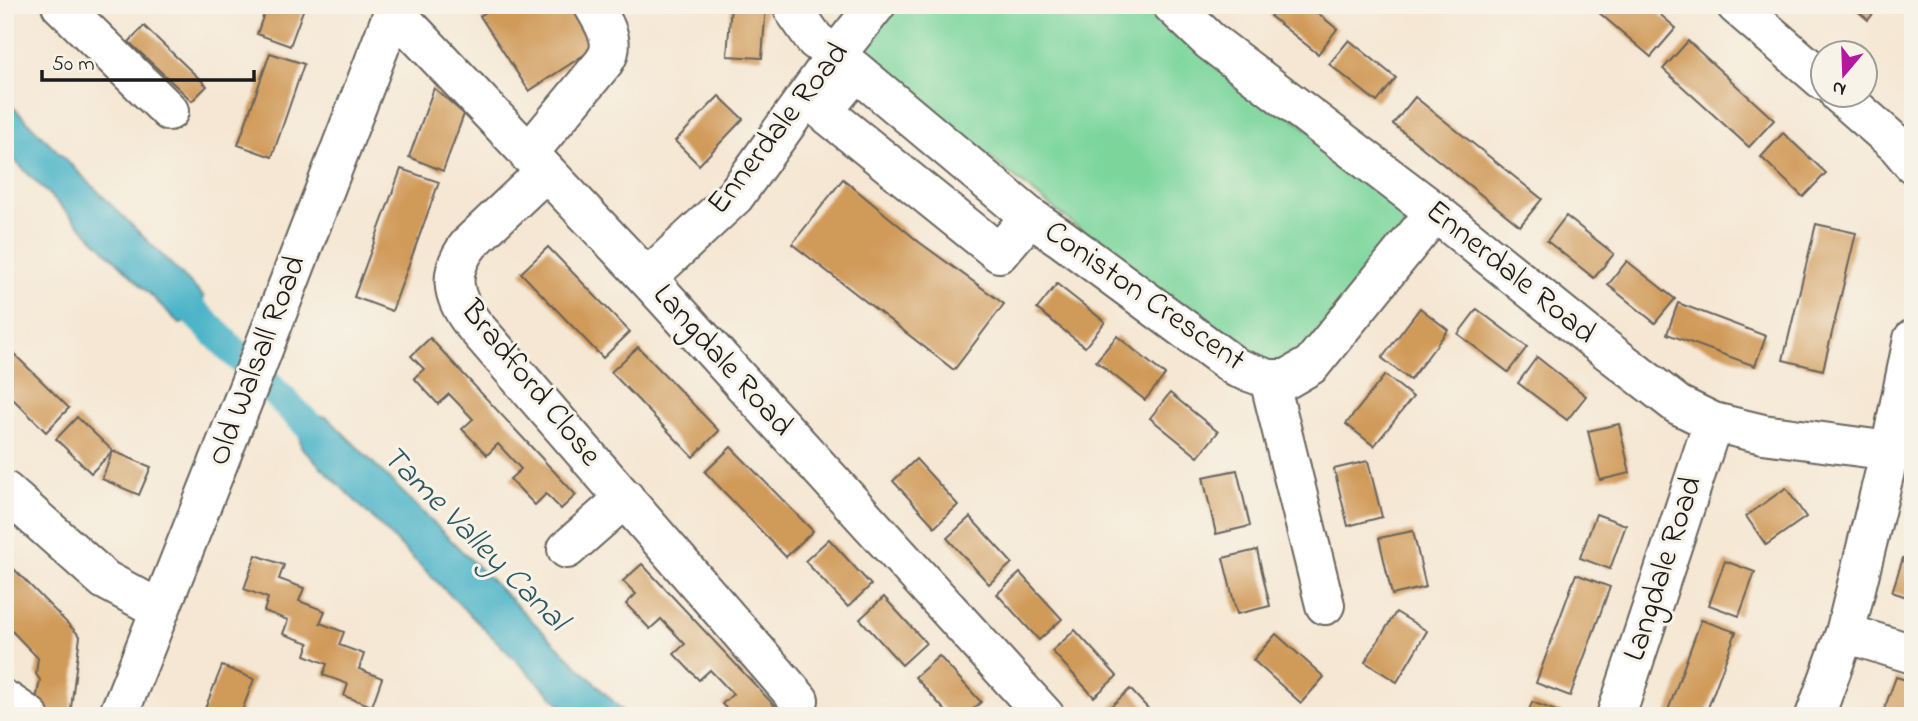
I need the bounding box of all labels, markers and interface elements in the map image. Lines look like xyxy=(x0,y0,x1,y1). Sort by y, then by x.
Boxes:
street label: Ennerdale Road xyxy=(697,33,861,225)
scale bar xyxy=(42,38,254,82)
north arrow xyxy=(1810,38,1880,108)
text: 50 m xyxy=(52,50,95,80)
text: N xyxy=(1829,73,1850,103)
street label: Ennerdale Road xyxy=(1414,189,1606,357)
street label: Coniston Crescent xyxy=(1034,210,1254,384)
street label: Old Walsall Road xyxy=(196,249,320,473)
street label: Langdale Road xyxy=(640,274,804,448)
street label: Bradford Close xyxy=(447,290,612,478)
water label: Tame Valley Canal xyxy=(370,435,581,646)
street label: Langdale Road xyxy=(1612,470,1716,668)

